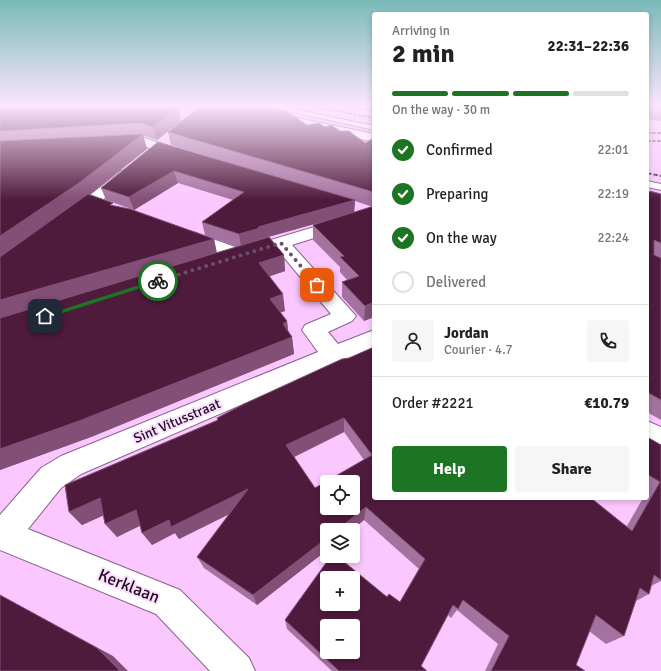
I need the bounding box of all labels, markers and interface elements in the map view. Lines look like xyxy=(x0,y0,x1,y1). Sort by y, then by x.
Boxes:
text: Arriving in xyxy=(392,23,450,39)
text: 22:31–22:36 xyxy=(548,37,629,55)
text: 2 min xyxy=(392,38,455,70)
text: On the way · 30 m xyxy=(392,102,490,118)
icon: check xyxy=(392,139,414,161)
text: Confirmed xyxy=(426,141,493,159)
text: 22:01 xyxy=(597,142,629,158)
icon: check xyxy=(392,183,414,205)
text: Preparing xyxy=(426,185,489,203)
text: 22:19 xyxy=(597,186,629,202)
icon: check xyxy=(392,227,414,249)
text: On the way xyxy=(426,229,497,247)
text: 22:24 xyxy=(597,230,629,246)
courier xyxy=(138,261,178,301)
pin xyxy=(300,268,334,302)
icon: bike xyxy=(147,270,169,292)
text: Delivered xyxy=(426,273,486,291)
icon: bag xyxy=(306,274,328,296)
pin xyxy=(28,299,62,333)
icon: home xyxy=(34,305,56,327)
button: person xyxy=(392,320,434,362)
button: phone xyxy=(587,320,629,362)
text: Jordan xyxy=(444,324,489,342)
text: Courier · 4.7 xyxy=(444,342,513,358)
text: Order #2221 xyxy=(392,394,474,412)
text: €10.79 xyxy=(584,394,629,412)
street label: Sint Vitusstraat xyxy=(131,395,223,447)
button: Help xyxy=(392,446,507,492)
button: Share xyxy=(515,446,629,492)
map controls xyxy=(320,475,360,659)
button: locate xyxy=(320,475,360,515)
button: layers xyxy=(320,523,360,563)
street label: Kerklaan xyxy=(95,564,163,608)
button: + xyxy=(320,571,360,611)
button: − xyxy=(320,619,360,659)

